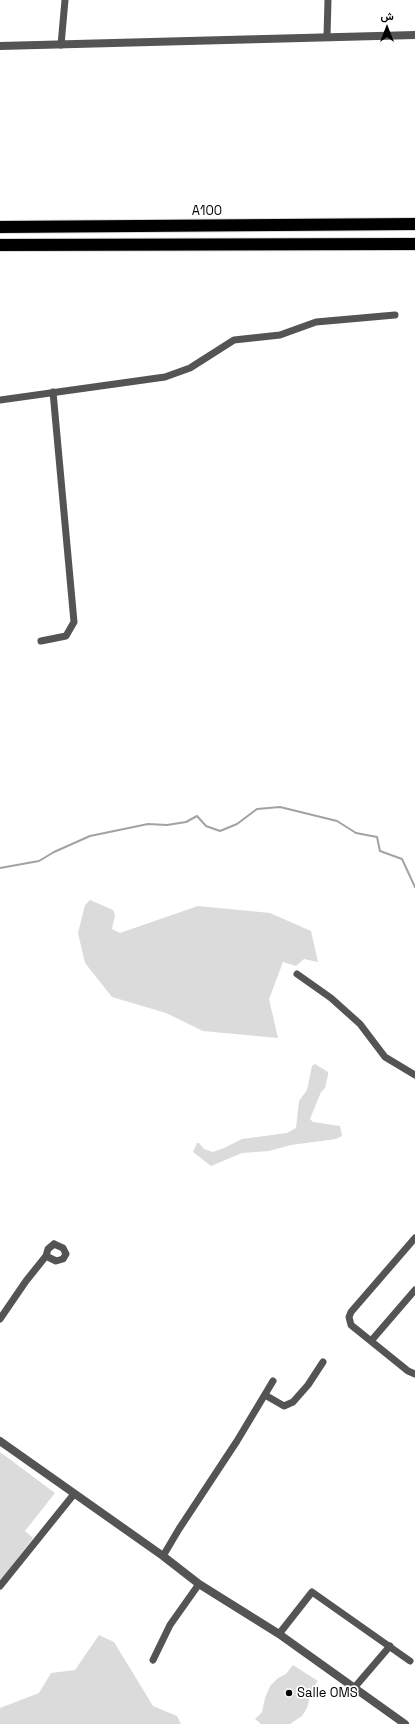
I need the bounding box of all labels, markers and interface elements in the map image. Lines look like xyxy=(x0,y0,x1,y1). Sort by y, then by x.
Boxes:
north arrow xyxy=(367,8,407,48)
text: ش xyxy=(380,9,394,23)
street label: A100 xyxy=(192,203,222,219)
place label: Salle OMS xyxy=(297,1685,358,1701)
marker: Salle OMS xyxy=(284,1688,294,1698)

